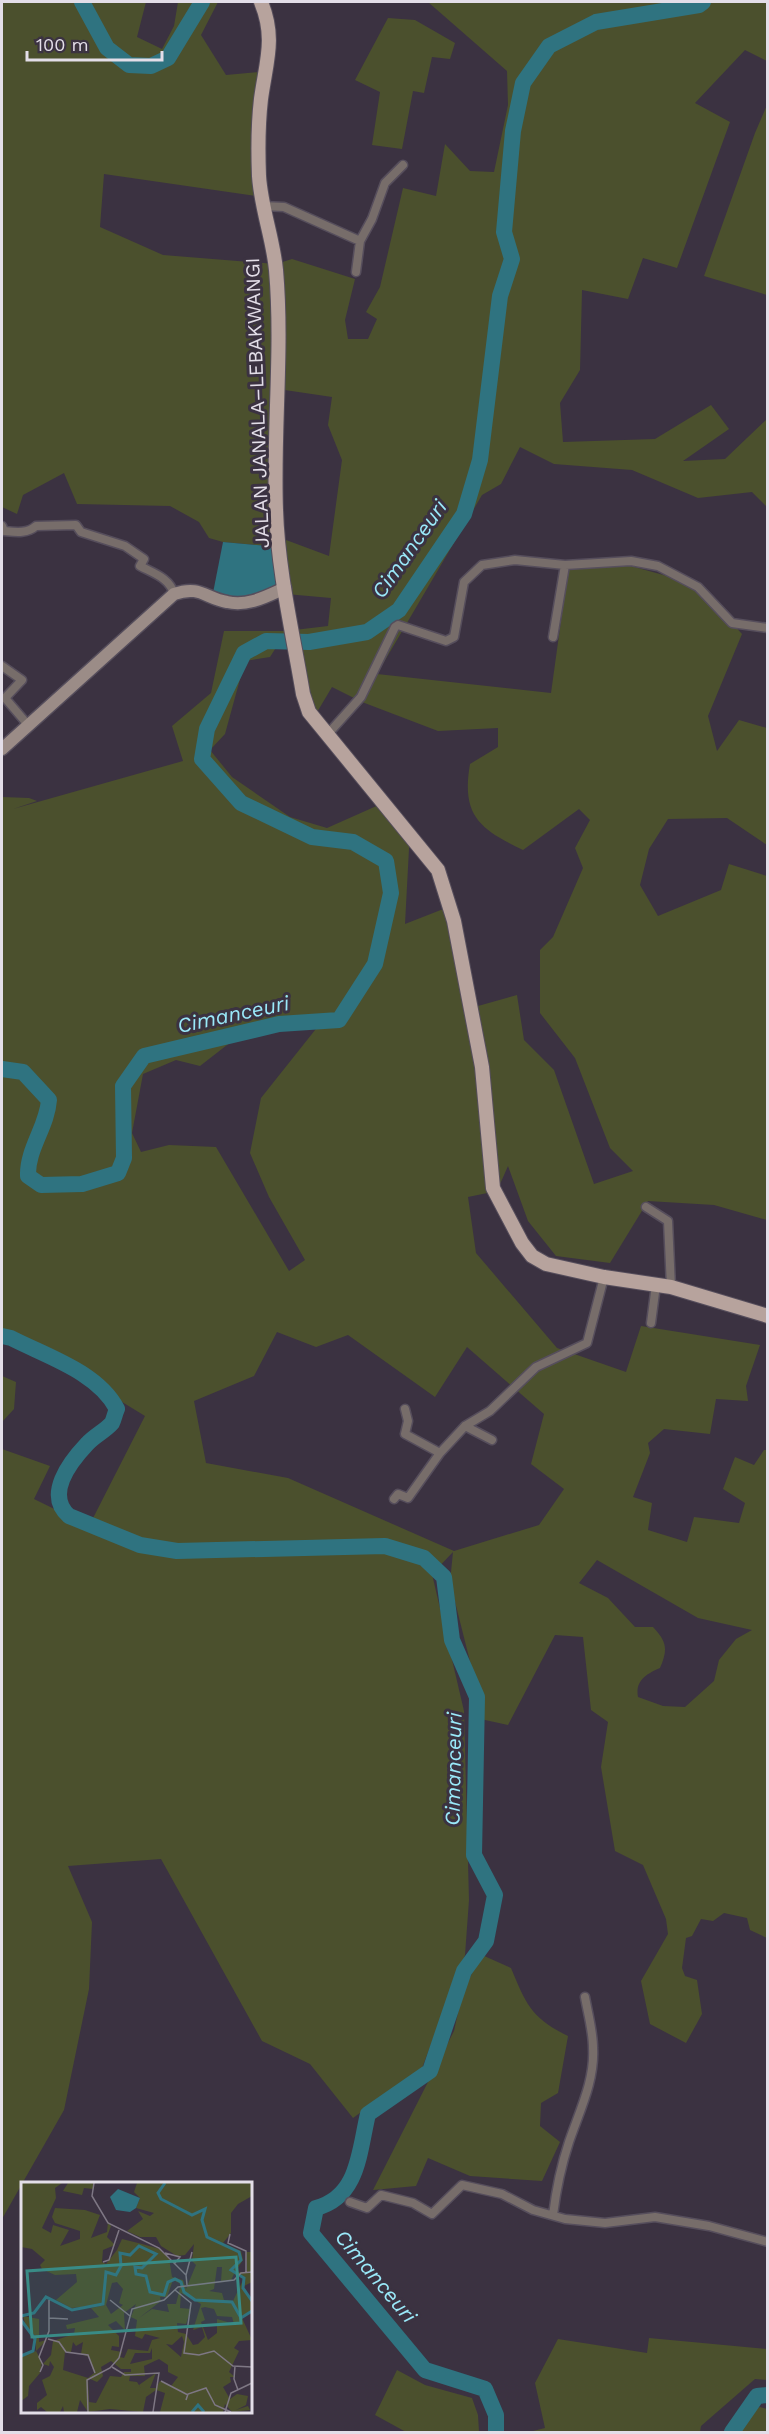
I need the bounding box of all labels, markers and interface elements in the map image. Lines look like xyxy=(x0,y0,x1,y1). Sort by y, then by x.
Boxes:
scale bar xyxy=(27,24,162,62)
text: 100 m xyxy=(36,34,89,55)
street label: JALAN JANALA–LEBAKWANGI xyxy=(240,257,274,549)
water label: Cimanceuri xyxy=(366,495,452,603)
water label: Cimanceuri xyxy=(175,990,292,1038)
water label: Cimanceuri xyxy=(440,1711,467,1826)
inset map xyxy=(21,2182,252,2413)
water label: Cimanceuri xyxy=(330,2224,423,2328)

